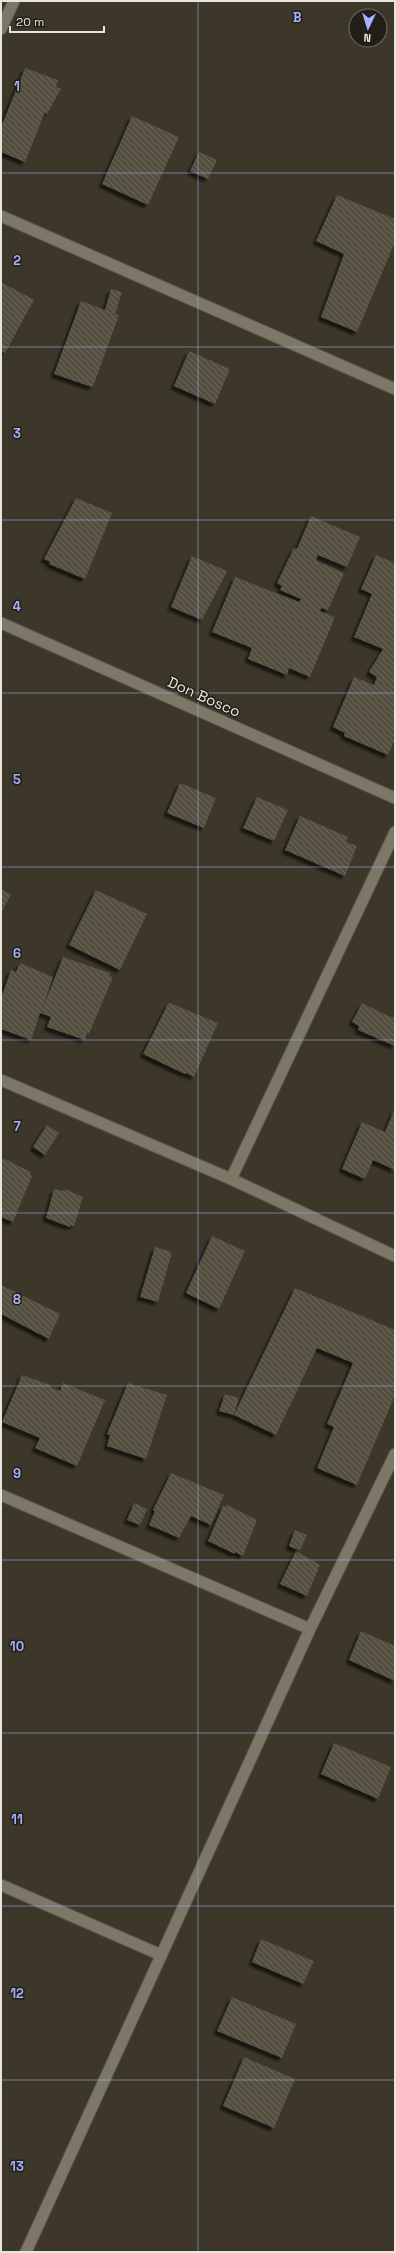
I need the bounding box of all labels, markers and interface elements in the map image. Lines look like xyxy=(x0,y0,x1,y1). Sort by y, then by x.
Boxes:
scale bar xyxy=(10,8,104,34)
north arrow xyxy=(348,8,388,48)
text: B xyxy=(293,9,302,26)
text: 20 m xyxy=(16,14,44,30)
text: N xyxy=(363,31,371,45)
text: 1 xyxy=(14,78,20,95)
text: 2 xyxy=(13,252,21,269)
text: 3 xyxy=(13,425,21,442)
text: 4 xyxy=(13,598,21,615)
street label: Don Bosco xyxy=(165,672,244,721)
text: 5 xyxy=(13,771,21,788)
text: 6 xyxy=(13,945,21,962)
text: 7 xyxy=(13,1118,21,1135)
text: 8 xyxy=(13,1291,21,1308)
text: 9 xyxy=(13,1465,21,1482)
text: 10 xyxy=(10,1638,24,1655)
text: 11 xyxy=(11,1811,23,1828)
text: 12 xyxy=(10,1985,24,2002)
text: 13 xyxy=(10,2158,24,2175)

